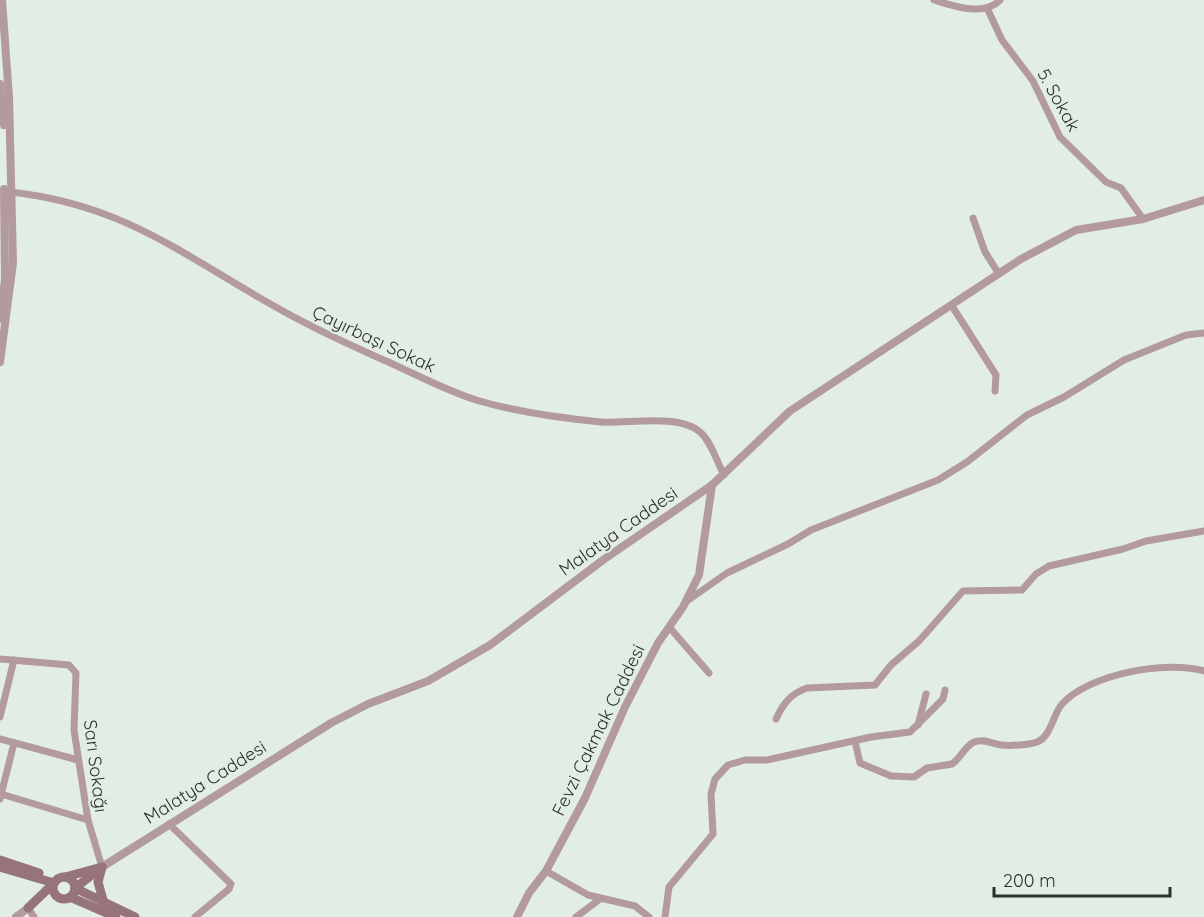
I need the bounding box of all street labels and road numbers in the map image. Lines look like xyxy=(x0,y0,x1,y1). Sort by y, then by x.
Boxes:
street label: 5. Sokak xyxy=(1032,64,1086,136)
street label: Çayırbaşı Sokak xyxy=(309,300,439,378)
street label: Malatya Caddesi xyxy=(554,481,682,581)
street label: Fevzi Çakmak Caddesi xyxy=(546,640,650,820)
street label: Sarı Sokağı xyxy=(79,718,113,814)
street label: Malatya Caddesi xyxy=(140,735,270,829)

